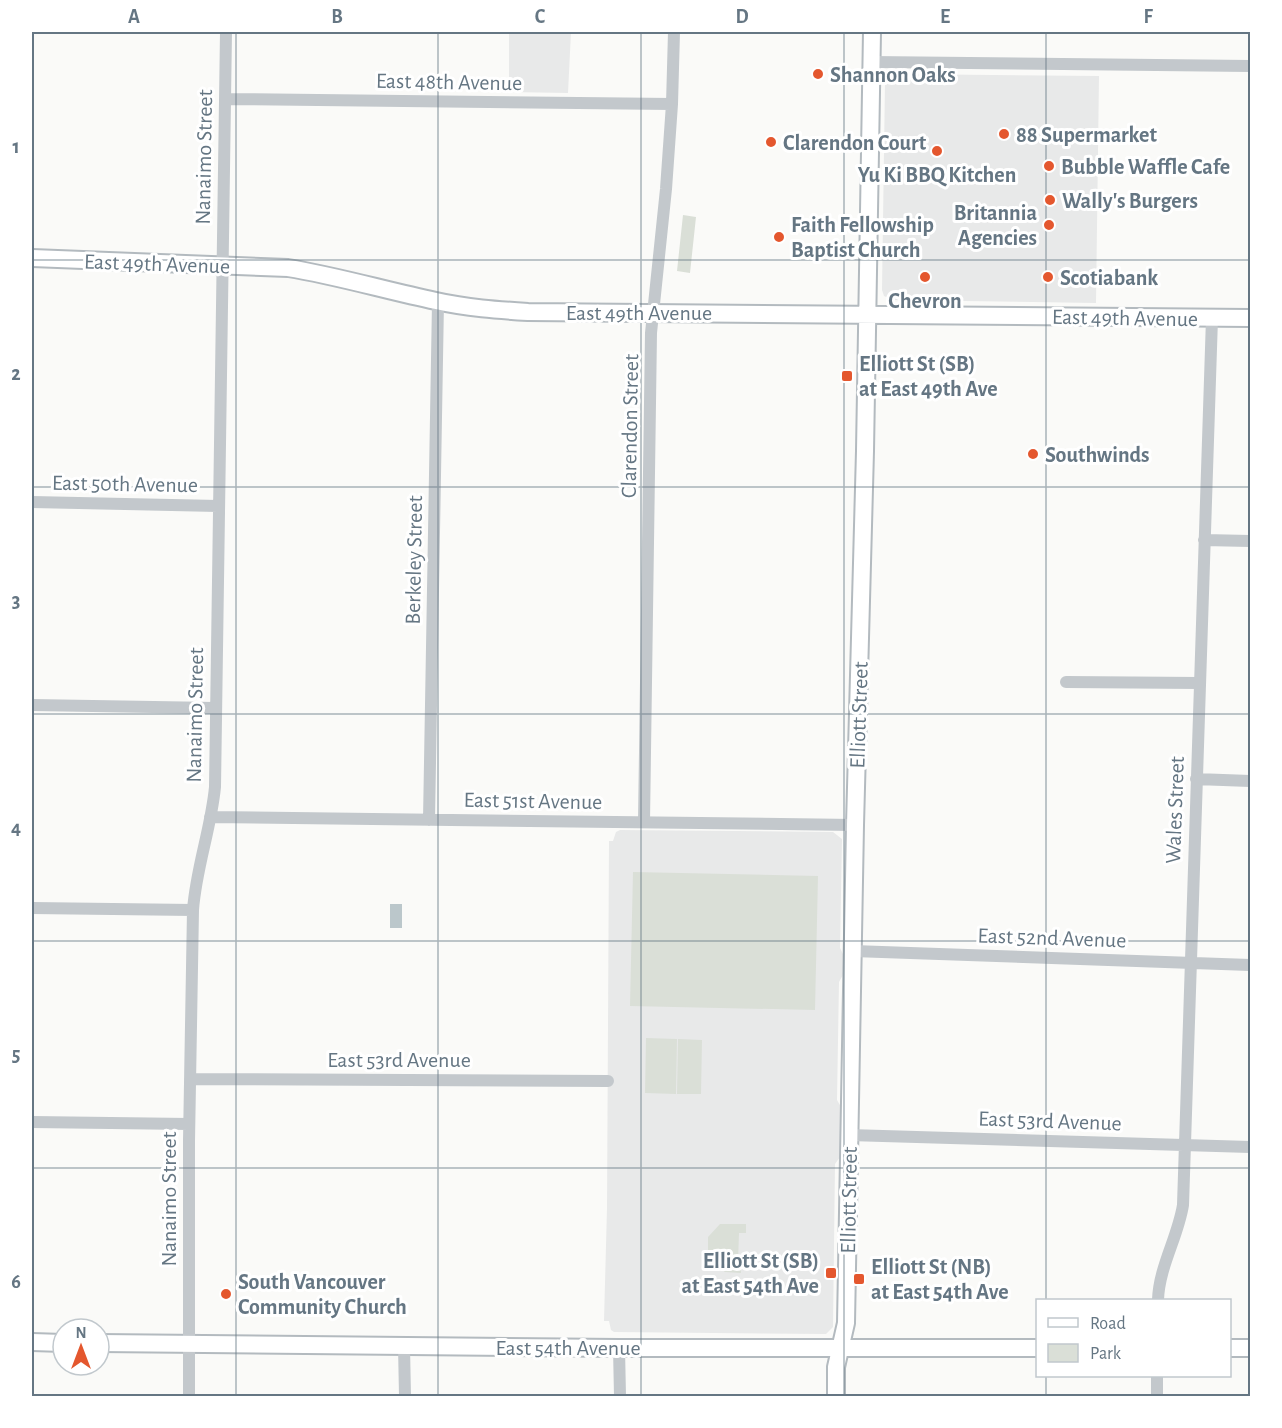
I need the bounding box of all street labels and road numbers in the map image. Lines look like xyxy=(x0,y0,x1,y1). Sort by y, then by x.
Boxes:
street label: East 48th Avenue xyxy=(376,70,522,94)
street label: Nanaimo Street xyxy=(192,89,216,225)
street label: East 49th Avenue xyxy=(83,250,230,278)
street label: East 49th Avenue xyxy=(566,302,712,324)
street label: East 49th Avenue xyxy=(1052,306,1198,330)
street label: Clarendon Street xyxy=(618,354,642,498)
street label: East 50th Avenue xyxy=(52,472,198,496)
street label: Berkeley Street xyxy=(402,495,426,625)
street label: Nanaimo Street xyxy=(183,647,207,783)
street label: Elliott Street xyxy=(846,661,872,769)
street label: Wales Street xyxy=(1162,756,1188,864)
street label: East 51st Avenue xyxy=(463,789,603,813)
street label: East 52nd Avenue xyxy=(977,924,1127,952)
street label: East 53rd Avenue xyxy=(327,1049,471,1071)
street label: East 53rd Avenue xyxy=(978,1107,1122,1134)
street label: Nanaimo Street xyxy=(158,1131,180,1267)
street label: Elliott Street xyxy=(837,1146,861,1254)
street label: East 54th Avenue xyxy=(495,1337,641,1359)

